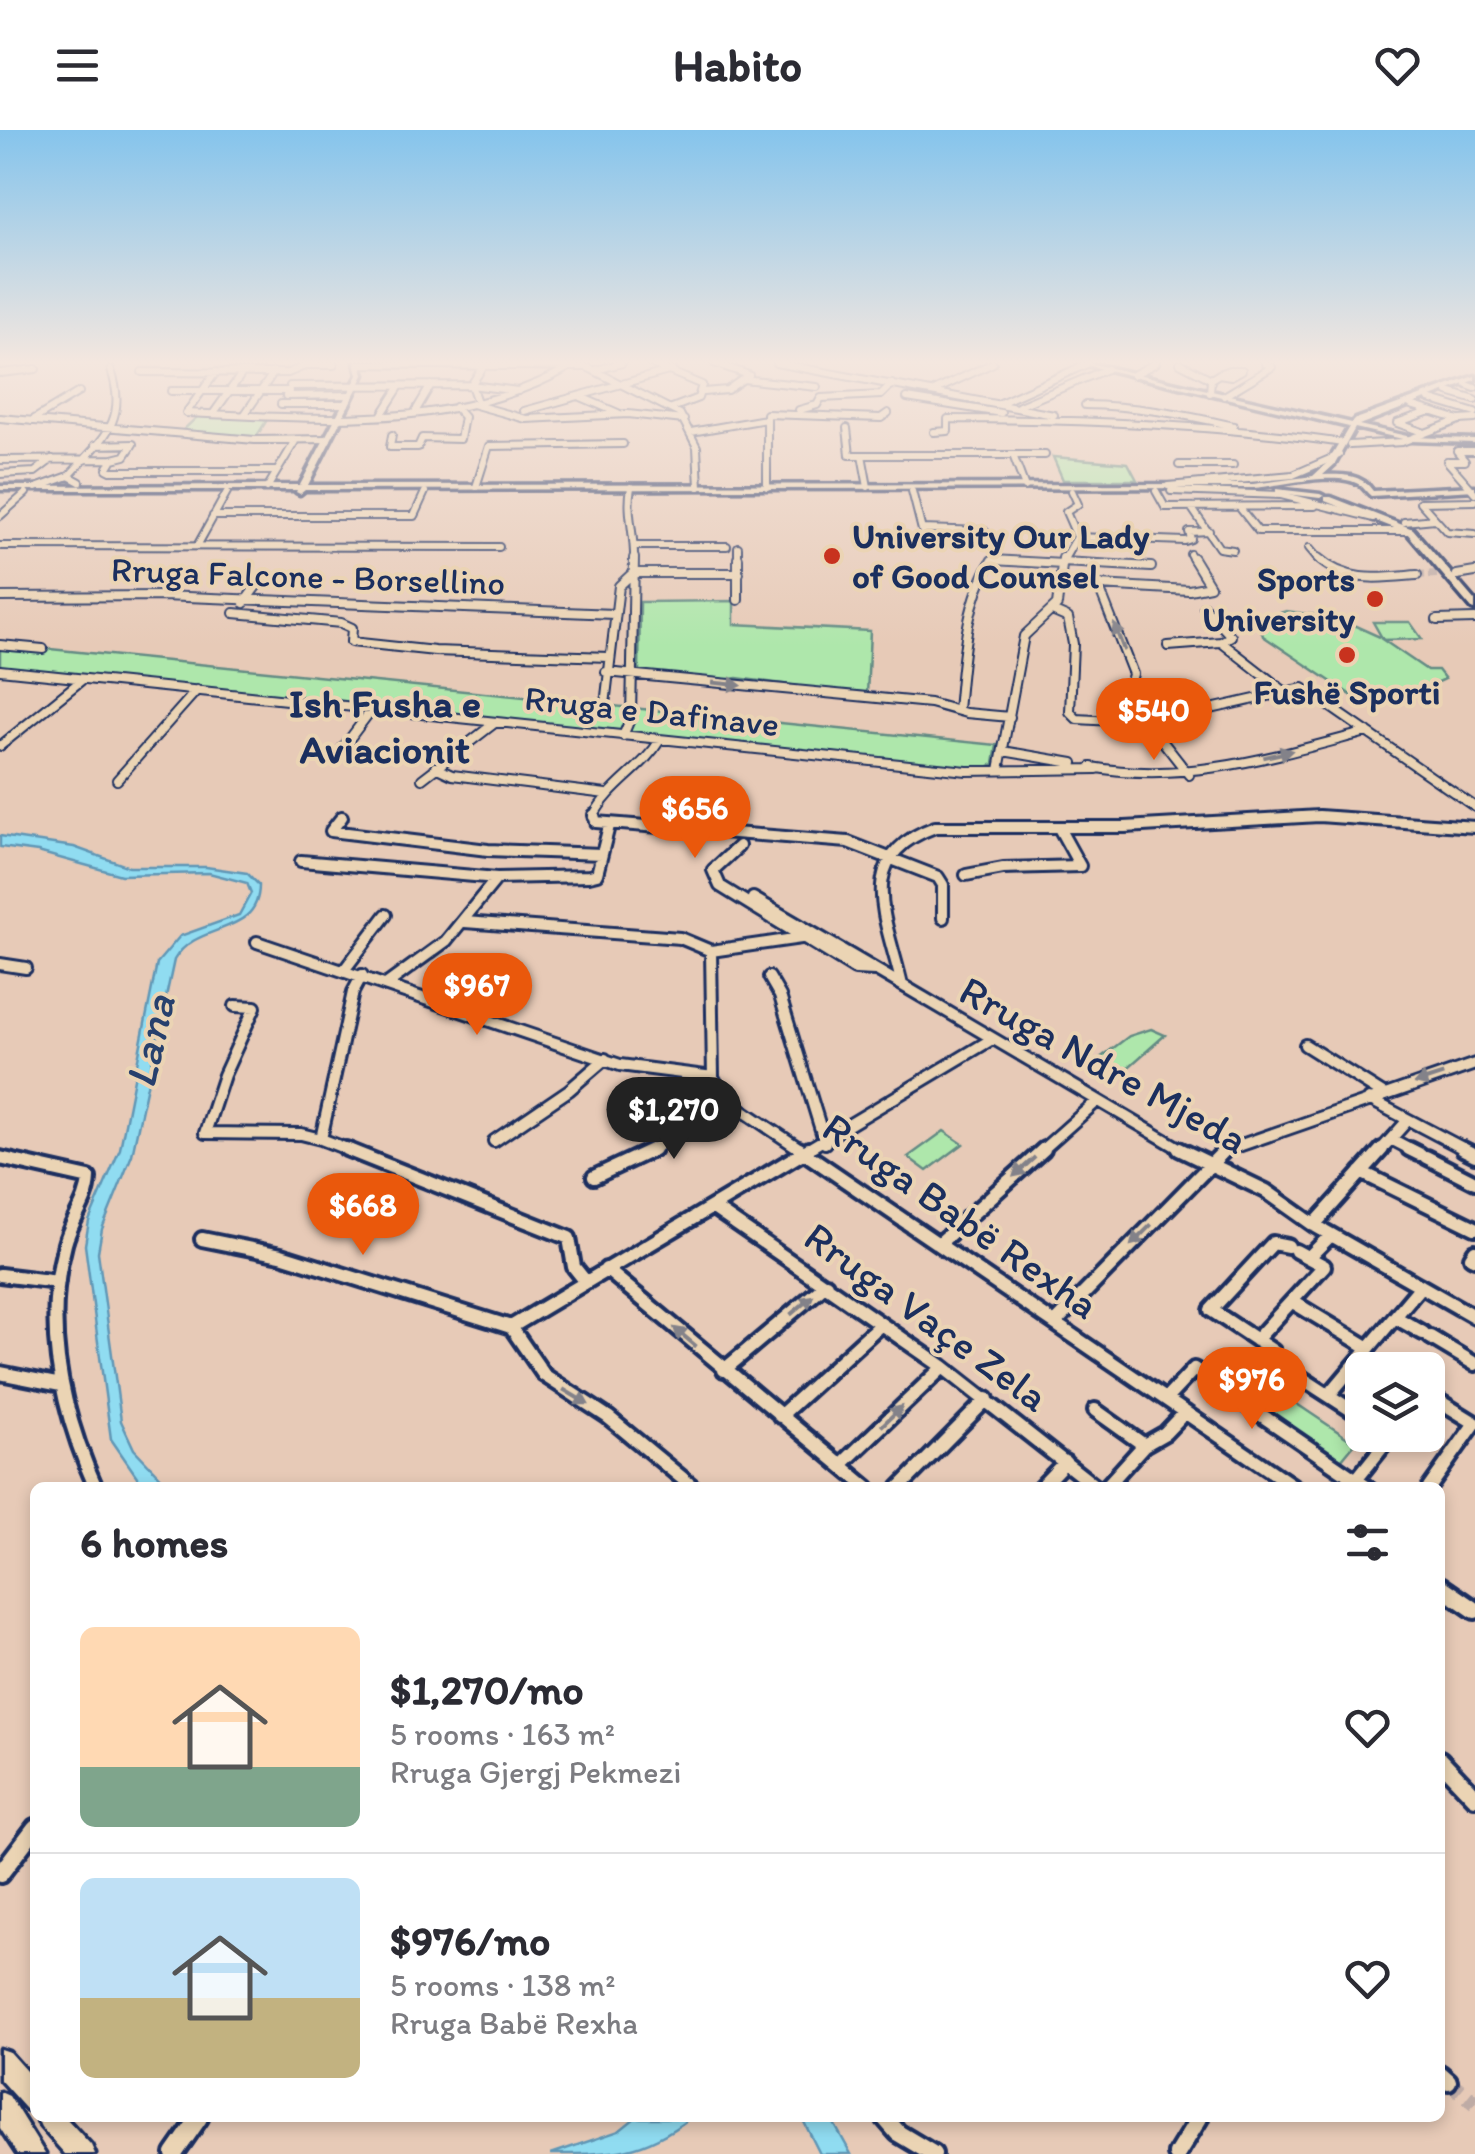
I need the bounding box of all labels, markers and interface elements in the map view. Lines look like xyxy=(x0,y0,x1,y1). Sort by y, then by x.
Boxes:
icon: menu xyxy=(50,38,105,93)
text: Habito xyxy=(673,38,802,92)
icon: heart xyxy=(1370,38,1425,93)
place label: University Our Lady of Good Counsel xyxy=(852,515,1150,597)
marker: University Our Lady of Good Counsel xyxy=(821,545,843,567)
street label: Rruga Falcone - Borsellino xyxy=(110,548,506,604)
place label: Sports University xyxy=(1202,558,1355,640)
marker: Sports University xyxy=(1364,588,1386,610)
one-way arrow xyxy=(1111,622,1127,652)
marker: Fushë Sporti xyxy=(1336,644,1358,666)
place label: Fushë Sporti xyxy=(1253,671,1441,713)
one-way arrow xyxy=(712,676,744,692)
street label: Rruga e Dafinave xyxy=(523,677,781,745)
pin: $540 xyxy=(1095,678,1213,763)
district label: Ish Fusha e Aviacionit xyxy=(289,679,481,773)
text: $540 xyxy=(1118,691,1190,729)
one-way arrow xyxy=(1263,746,1294,761)
pin: $656 xyxy=(636,776,754,861)
text: $656 xyxy=(662,789,728,827)
pin: $967 xyxy=(418,953,536,1038)
street label: Rruga Ndre Mjeda xyxy=(951,964,1256,1165)
text: $967 xyxy=(444,966,510,1004)
water label: Lana xyxy=(112,988,186,1093)
one-way arrow xyxy=(1414,1073,1444,1088)
pin: $1,270 xyxy=(593,1077,755,1162)
text: $1,270 xyxy=(628,1090,720,1128)
street label: Rruga Babë Rexha xyxy=(813,1101,1109,1330)
one-way arrow xyxy=(1012,1156,1037,1178)
pin: $668 xyxy=(304,1173,422,1258)
text: $668 xyxy=(329,1186,397,1224)
street label: Rruga Vaçe Zela xyxy=(794,1211,1059,1422)
one-way arrow xyxy=(1129,1223,1153,1247)
one-way arrow xyxy=(789,1294,814,1316)
one-way arrow xyxy=(672,1326,697,1348)
pin: $976 xyxy=(1193,1347,1311,1432)
map controls xyxy=(1345,1352,1445,1452)
button: layers xyxy=(1345,1352,1445,1452)
text: $976 xyxy=(1219,1360,1285,1398)
one-way arrow xyxy=(562,1388,590,1405)
one-way arrow xyxy=(880,1405,904,1428)
icon: filters xyxy=(1340,1515,1395,1570)
text: 6 homes xyxy=(80,1517,228,1568)
text: $1,270/mo xyxy=(390,1664,584,1715)
icon: home xyxy=(160,1667,280,1787)
icon: heart xyxy=(1340,1700,1395,1755)
text: 5 rooms · 163 m² xyxy=(390,1715,615,1753)
text: Rruga Gjergj Pekmezi xyxy=(390,1753,681,1791)
text: $976/mo xyxy=(390,1915,551,1966)
icon: home xyxy=(160,1918,280,2038)
icon: heart xyxy=(1340,1951,1395,2006)
text: 5 rooms · 138 m² xyxy=(390,1966,616,2004)
text: Rruga Babë Rexha xyxy=(390,2004,638,2042)

